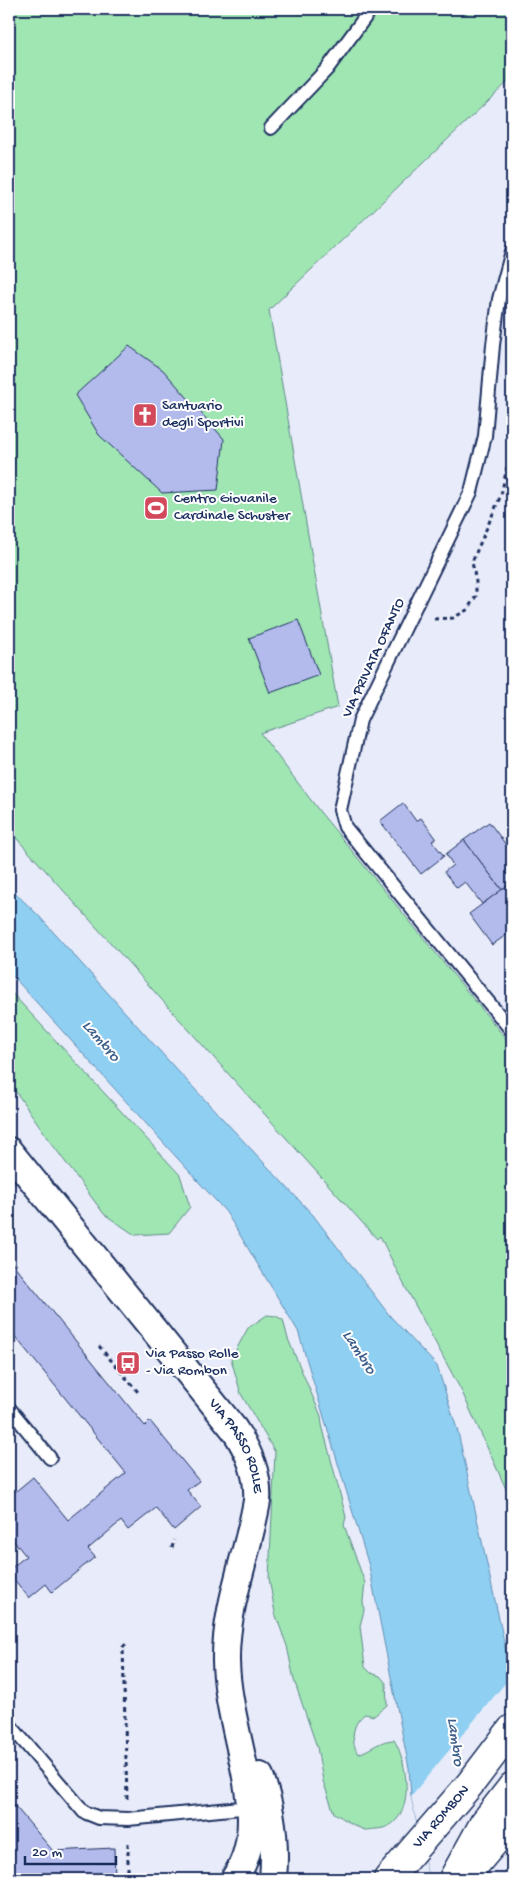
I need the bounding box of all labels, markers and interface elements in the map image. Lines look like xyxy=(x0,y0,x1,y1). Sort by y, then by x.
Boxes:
place label: Santuario degli Sportivi xyxy=(162,397,244,432)
church icon: Santuario degli Sportivi xyxy=(132,402,158,428)
place label: Centro Giovanile Cardinale Schuster xyxy=(174,490,291,525)
sports icon: Centro Giovanile Cardinale Schuster xyxy=(143,495,169,521)
street label: VIA PRIVATA OFANTO xyxy=(338,595,410,721)
water label: Lambro xyxy=(77,1017,124,1067)
water label: Lambro xyxy=(337,1327,380,1379)
place label: Via Passo Rolle - Via Rombon xyxy=(145,1345,239,1380)
bus stop icon: Via Passo Rolle - Via Rombon xyxy=(115,1350,141,1376)
street label: VIA PASSO ROLLE xyxy=(204,1394,266,1494)
water label: Lambro xyxy=(441,1717,467,1768)
street label: VIA ROMBON xyxy=(409,1781,474,1853)
scale bar xyxy=(25,1833,116,1865)
text: 20 m xyxy=(32,1844,62,1862)

